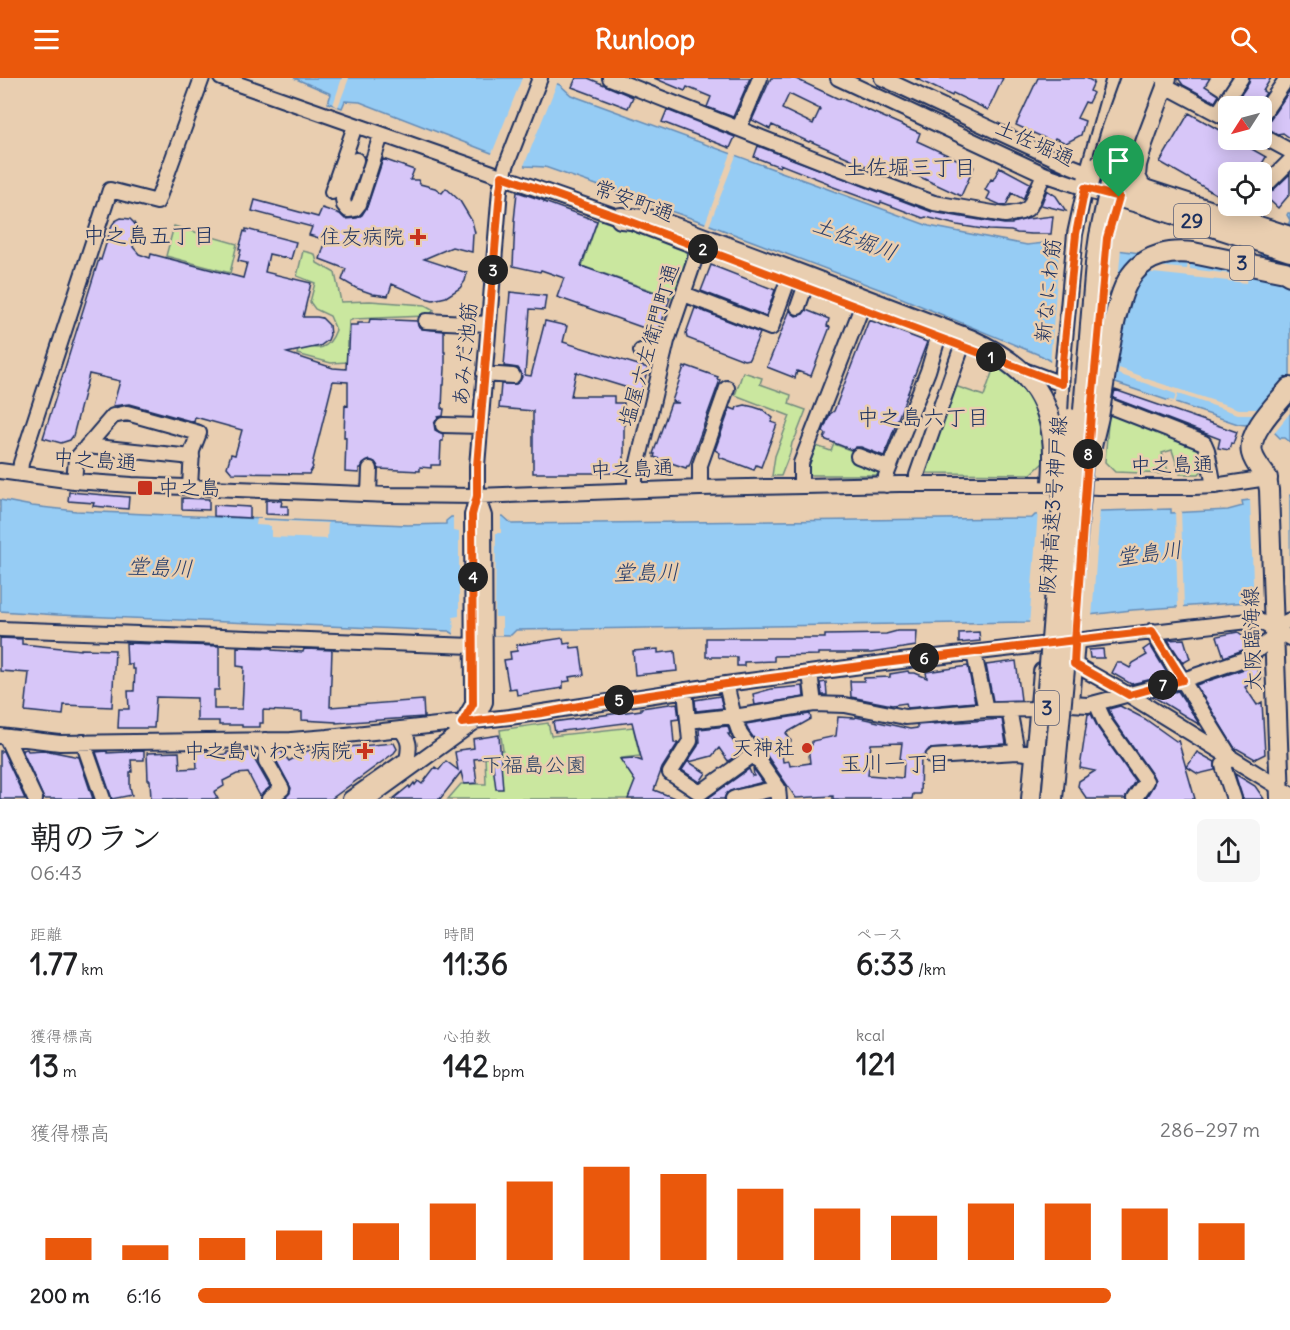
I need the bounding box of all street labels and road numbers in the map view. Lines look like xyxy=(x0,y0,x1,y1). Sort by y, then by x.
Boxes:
street label: 土佐堀通 xyxy=(991,113,1079,172)
street label: 常安町通 xyxy=(590,173,678,228)
road number: 29 xyxy=(1174,204,1210,238)
street label: 新なにわ筋 xyxy=(1029,236,1066,344)
road number: 3 xyxy=(1230,246,1254,280)
street label: 塩屋六左衛門町通 xyxy=(612,260,685,429)
street label: あみだ池筋 xyxy=(446,300,483,407)
street label: 阪神高速3号神戸線 xyxy=(1033,414,1072,596)
street label: 中之島通 xyxy=(52,443,138,476)
street label: 中之島通 xyxy=(1130,450,1214,479)
street label: 中之島通 xyxy=(590,454,674,483)
street label: 大阪臨海線 xyxy=(1236,586,1267,692)
road number: 3 xyxy=(1035,691,1059,725)

